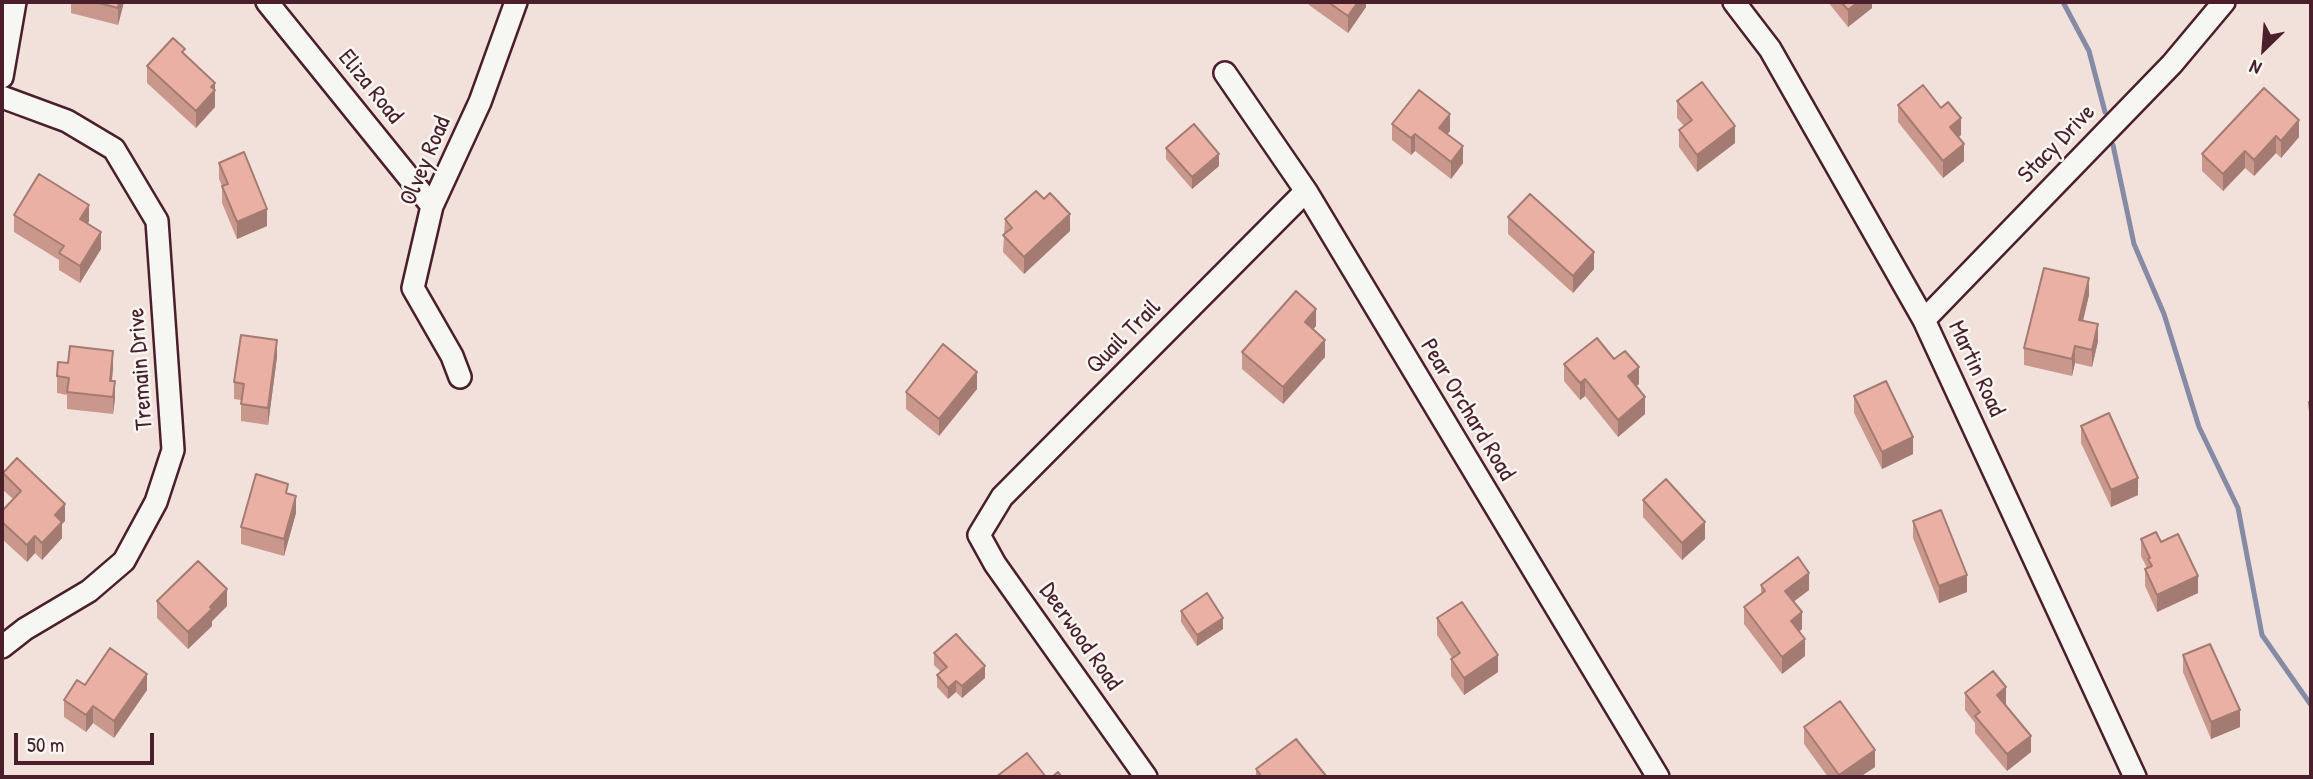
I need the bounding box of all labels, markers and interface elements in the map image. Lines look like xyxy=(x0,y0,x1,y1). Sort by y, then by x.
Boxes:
north arrow xyxy=(2229,14,2299,84)
street label: Eliza Road xyxy=(331,44,409,130)
text: N xyxy=(2245,54,2265,82)
street label: Stacy Drive xyxy=(2012,98,2102,190)
street label: Olvey Road xyxy=(394,112,458,210)
street label: Quail Trail xyxy=(1081,294,1167,380)
street label: Tremain Drive xyxy=(122,307,160,431)
street label: Martin Road xyxy=(1941,317,2011,421)
street label: Pear Orchard Road xyxy=(1413,334,1521,486)
street label: Deerwood Road xyxy=(1033,578,1127,696)
scale bar xyxy=(18,720,158,764)
text: 50 m xyxy=(27,730,64,759)

